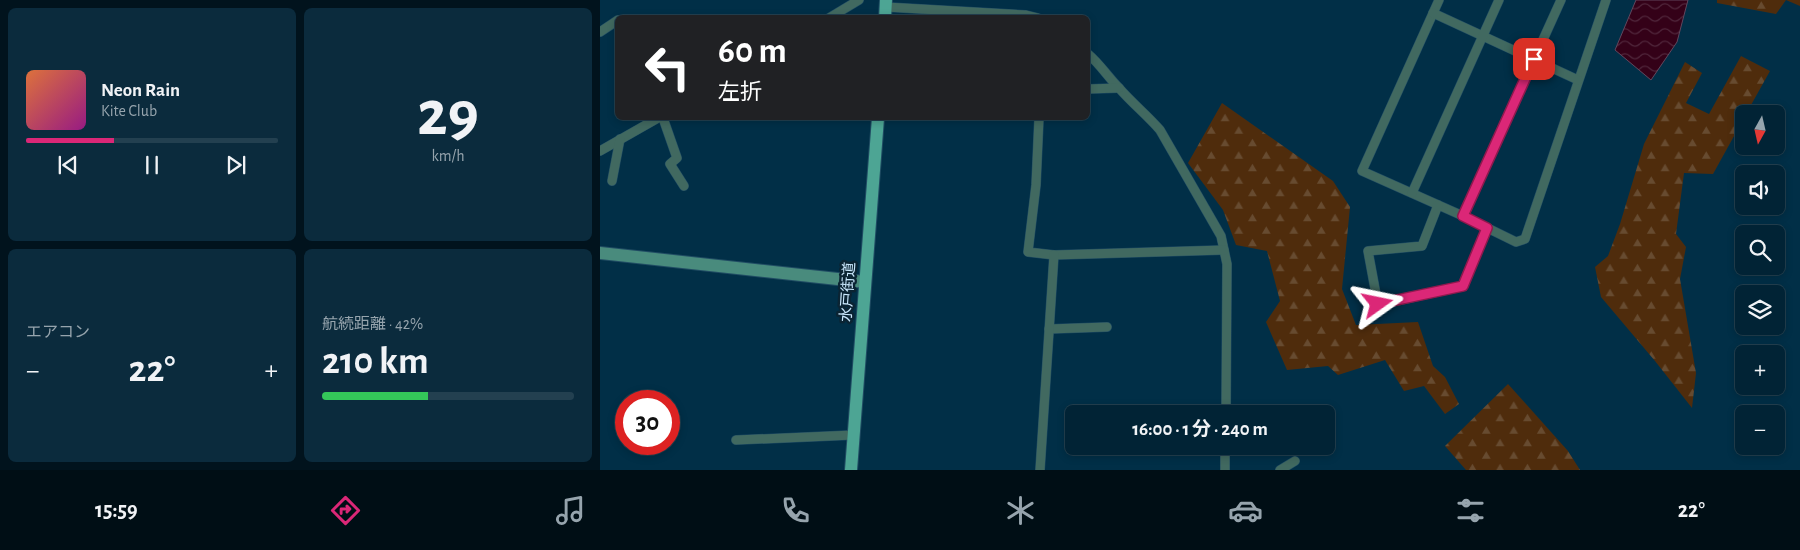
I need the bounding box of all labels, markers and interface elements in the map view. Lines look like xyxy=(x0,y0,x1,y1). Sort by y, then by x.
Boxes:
text: 60 m xyxy=(718,34,787,69)
icon: left xyxy=(635,35,700,100)
pin xyxy=(1513,38,1555,80)
icon: arrive xyxy=(1520,45,1548,73)
text: Neon Rain xyxy=(101,81,180,100)
text: 左折 xyxy=(718,81,762,103)
text: 29 xyxy=(417,82,479,147)
text: Kite Club xyxy=(101,103,157,119)
north arrow xyxy=(1735,105,1785,155)
map controls xyxy=(1735,105,1785,455)
text: km/h xyxy=(431,148,465,164)
icon: previous xyxy=(54,151,82,179)
icon: pause xyxy=(138,151,166,179)
icon: next xyxy=(222,151,250,179)
button: sound xyxy=(1735,165,1785,215)
button: search xyxy=(1735,225,1785,275)
street label: 水戸街道 xyxy=(837,261,858,322)
position arrow xyxy=(1351,277,1403,329)
button: layers xyxy=(1735,285,1785,335)
text: 航続距離 · 42% xyxy=(322,316,423,332)
text: エアコン xyxy=(26,324,90,340)
text: 210 km xyxy=(322,343,429,381)
button: + xyxy=(1735,345,1785,395)
text: 22° xyxy=(129,351,175,389)
text: − xyxy=(26,357,39,385)
text: + xyxy=(265,357,278,385)
speed limit sign: 30 xyxy=(615,390,680,455)
button: − xyxy=(1735,405,1785,455)
text: 16:00 · 1 分 · 240 m xyxy=(1132,420,1268,439)
icon: directions xyxy=(328,493,363,528)
icon: music xyxy=(553,493,588,528)
icon: phone xyxy=(778,493,813,528)
icon: climate xyxy=(1003,493,1038,528)
icon: car xyxy=(1228,493,1263,528)
icon: filters xyxy=(1453,493,1488,528)
text: 15:59 xyxy=(95,499,138,521)
text: 22° xyxy=(1678,499,1705,521)

